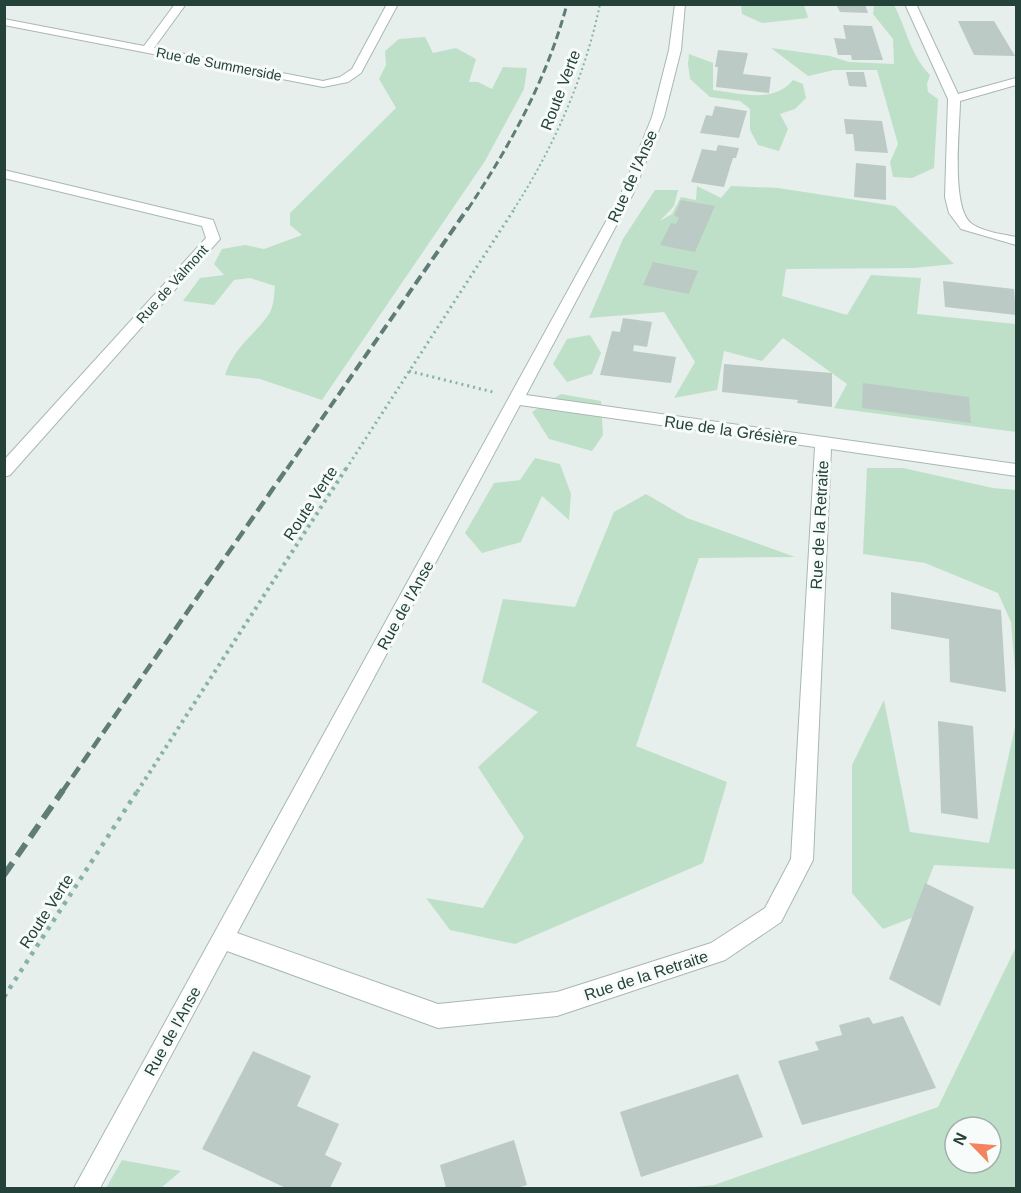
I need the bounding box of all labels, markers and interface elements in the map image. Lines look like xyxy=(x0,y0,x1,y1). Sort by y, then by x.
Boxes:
street label: Rue de Summerside xyxy=(155,44,283,84)
street label: Route Verte xyxy=(537,48,584,133)
street label: Rue de l'Anse xyxy=(605,127,660,225)
street label: Rue de Valmont xyxy=(133,242,211,326)
street label: Rue de la Grésière xyxy=(663,413,799,448)
street label: Rue de la Retraite xyxy=(808,460,831,590)
street label: Route Verte xyxy=(280,463,341,543)
street label: Rue de l'Anse xyxy=(374,558,437,653)
street label: Route Verte xyxy=(16,871,77,951)
street label: Rue de la Retraite xyxy=(582,947,710,1003)
street label: Rue de l'Anse xyxy=(141,984,204,1079)
north arrow xyxy=(943,1115,1003,1175)
text: N xyxy=(950,1130,970,1148)

